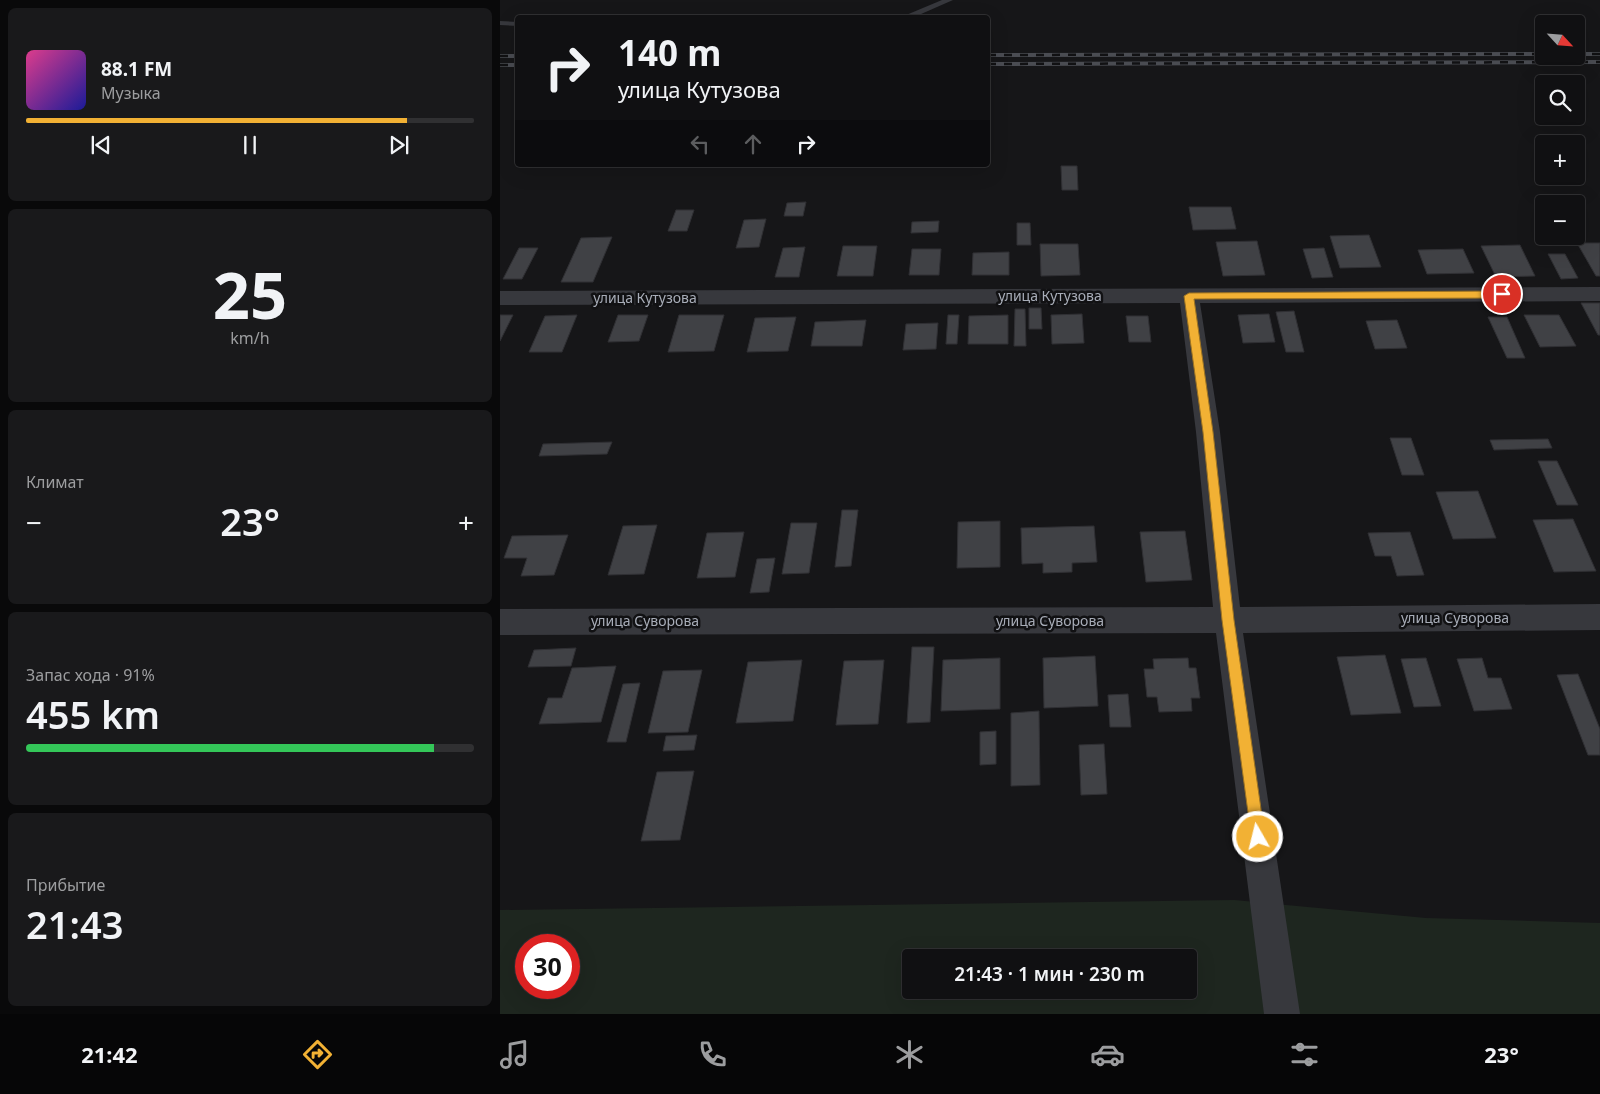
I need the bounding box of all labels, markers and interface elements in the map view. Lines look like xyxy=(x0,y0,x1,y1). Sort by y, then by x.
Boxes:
north arrow xyxy=(1535,15,1585,65)
map controls xyxy=(1535,15,1585,245)
text: 140 m xyxy=(618,29,721,76)
icon: right xyxy=(535,35,600,100)
text: 88.1 FM xyxy=(101,56,172,82)
text: улица Кутузова xyxy=(618,74,781,104)
button: search xyxy=(1535,75,1585,125)
text: Музыка xyxy=(101,82,161,104)
icon: left xyxy=(686,130,714,158)
icon: ahead xyxy=(739,130,767,158)
icon: right xyxy=(792,130,820,158)
icon: previous xyxy=(87,131,115,159)
icon: pause xyxy=(236,131,264,159)
icon: next xyxy=(385,131,413,159)
button: + xyxy=(1535,135,1585,185)
button: − xyxy=(1535,195,1585,245)
text: 25 xyxy=(213,250,287,338)
pin xyxy=(1481,273,1523,315)
icon: arrive xyxy=(1488,280,1516,308)
street label: улица Кутузова xyxy=(998,286,1102,305)
street label: улица Кутузова xyxy=(593,288,697,307)
text: km/h xyxy=(230,327,270,349)
text: Климат xyxy=(26,471,84,493)
text: 23° xyxy=(220,495,280,547)
text: − xyxy=(26,503,42,541)
text: + xyxy=(458,503,474,541)
street label: улица Суворова xyxy=(1401,608,1509,627)
street label: улица Суворова xyxy=(591,611,699,630)
street label: улица Суворова xyxy=(996,611,1104,630)
text: Запас хода · 91% xyxy=(26,664,155,686)
text: 455 km xyxy=(26,688,160,740)
position arrow xyxy=(1231,810,1283,862)
text: Прибытие xyxy=(26,874,105,896)
text: 21:43 xyxy=(26,898,123,950)
speed limit sign: 30 xyxy=(515,934,580,999)
text: 21:43 · 1 мин · 230 m xyxy=(954,961,1145,987)
icon: directions xyxy=(300,1037,335,1072)
icon: music xyxy=(497,1037,532,1072)
icon: phone xyxy=(695,1037,730,1072)
icon: climate xyxy=(892,1037,927,1072)
icon: car xyxy=(1090,1037,1125,1072)
icon: filters xyxy=(1287,1037,1322,1072)
text: 21:42 xyxy=(81,1039,138,1069)
text: 23° xyxy=(1484,1039,1519,1069)

